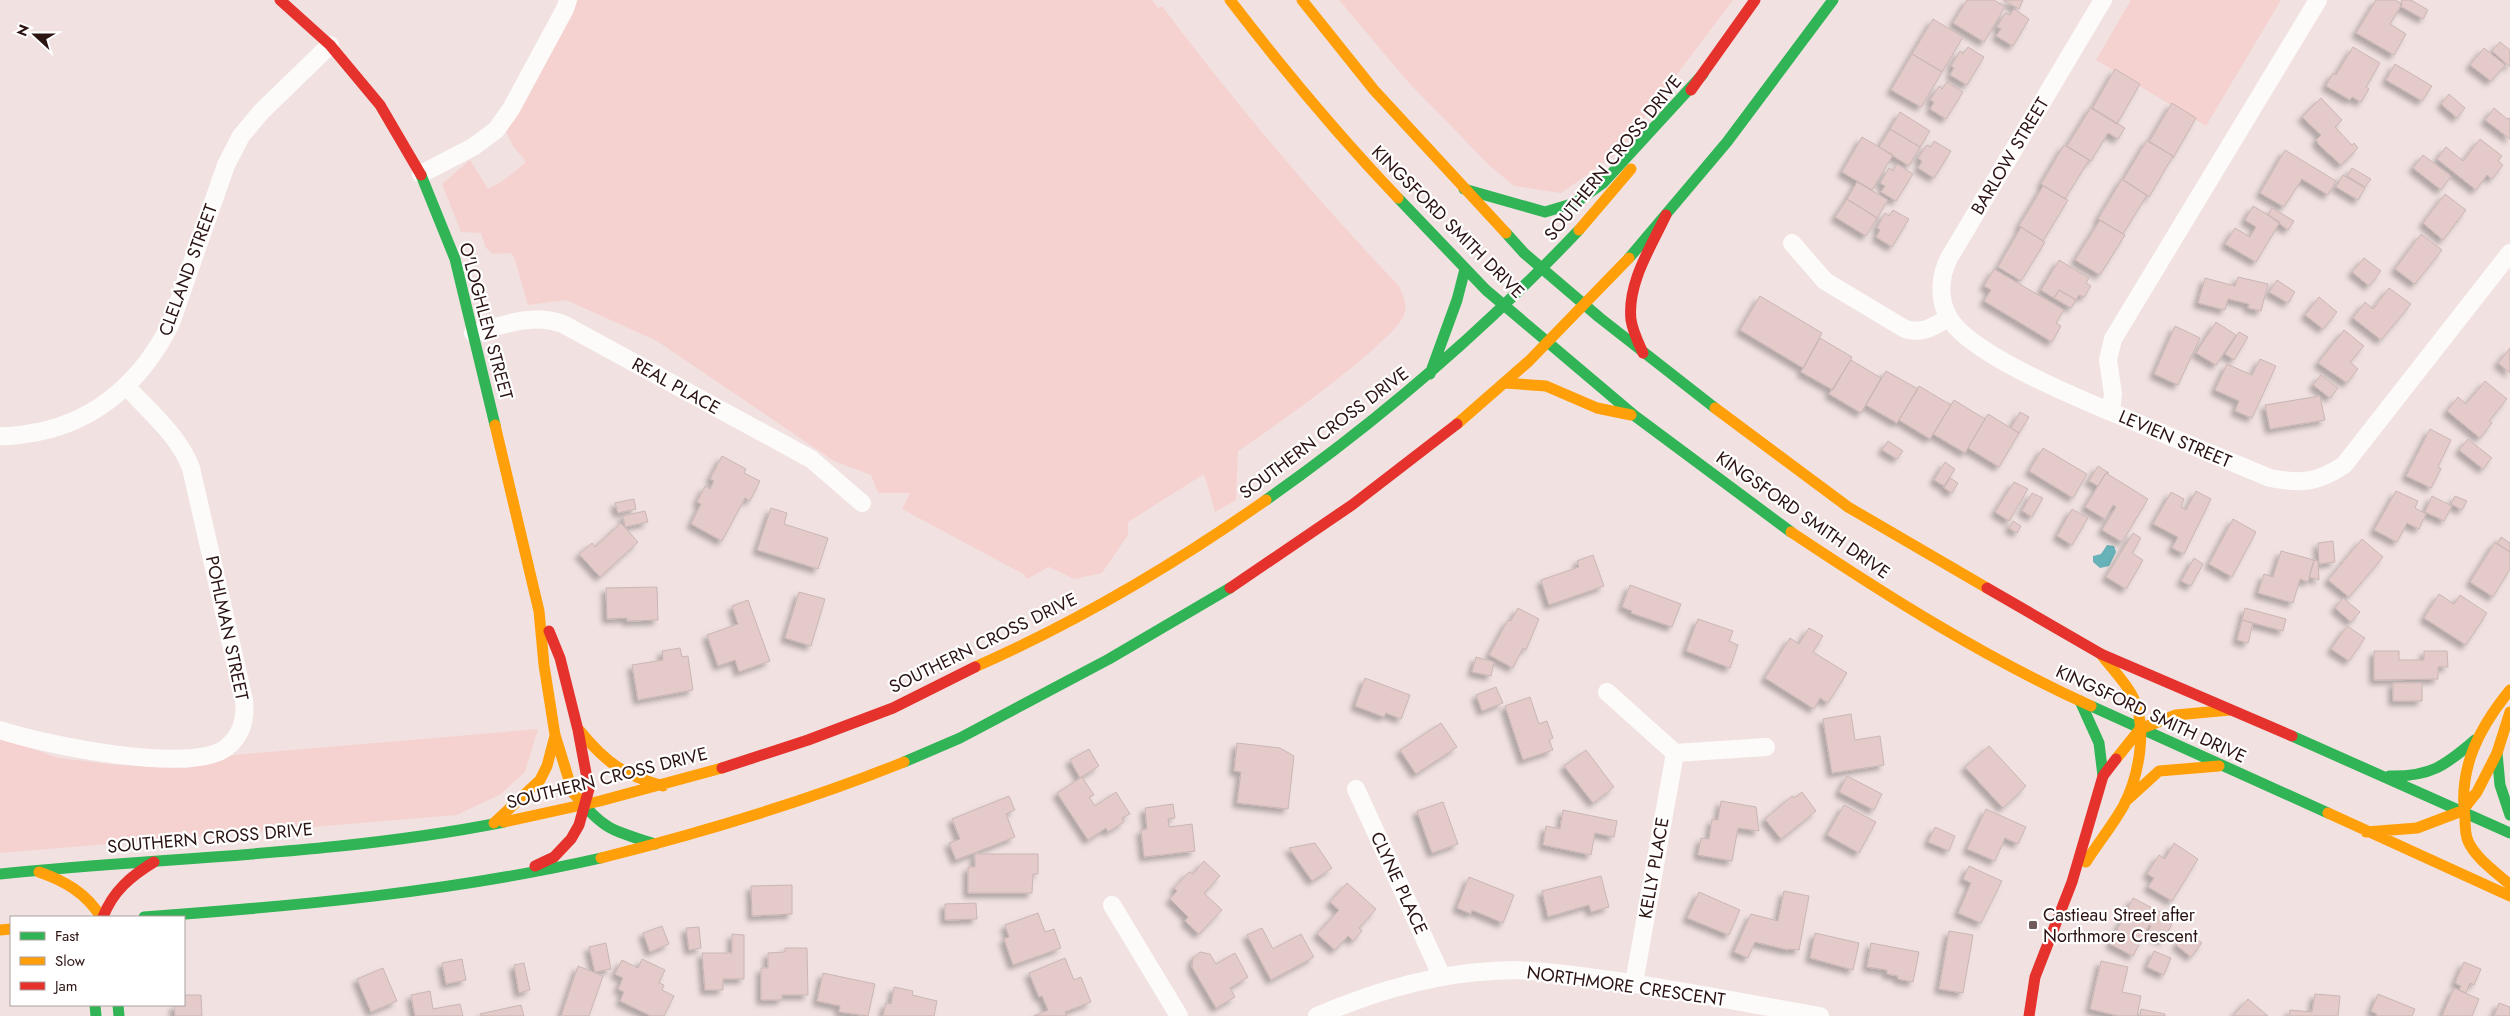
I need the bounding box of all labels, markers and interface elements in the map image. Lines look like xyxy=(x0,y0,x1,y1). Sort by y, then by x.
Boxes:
north arrow xyxy=(10,10,60,60)
text: N xyxy=(12,22,34,39)
street label: SOUTHERN CROSS DRIVE xyxy=(1538,70,1688,246)
street label: BARLOW STREET xyxy=(1965,92,2056,220)
street label: KINGSFORD SMITH DRIVE xyxy=(1366,140,1530,304)
street label: CLELAND STREET xyxy=(152,200,224,340)
street label: O'LOGHLEN STREET xyxy=(453,239,520,403)
street label: REAL PLACE xyxy=(627,351,725,421)
street label: SOUTHERN CROSS DRIVE xyxy=(1234,361,1414,505)
street label: LEVIEN STREET xyxy=(2115,404,2236,475)
street label: KINGSFORD SMITH DRIVE xyxy=(1711,445,1895,585)
street label: POHLMAN STREET xyxy=(199,553,255,703)
street label: SOUTHERN CROSS DRIVE xyxy=(885,586,1081,700)
street label: KINGSFORD SMITH DRIVE xyxy=(2052,658,2250,770)
street label: SOUTHERN CROSS DRIVE xyxy=(504,740,710,816)
street label: KELLY PLACE xyxy=(1632,815,1676,921)
street label: SOUTHERN CROSS DRIVE xyxy=(106,816,314,860)
street label: CLYNE PLACE xyxy=(1364,827,1434,939)
place label: Castieau Street after Northmore Crescent xyxy=(2043,902,2198,949)
legend xyxy=(10,916,185,1006)
marker: Castieau Street after Northmore Crescent xyxy=(2027,919,2039,931)
text: Fast xyxy=(55,925,79,947)
text: Slow xyxy=(55,950,86,972)
street label: NORTHMORE CRESCENT xyxy=(1525,959,1728,1013)
text: Jam xyxy=(53,975,78,997)

